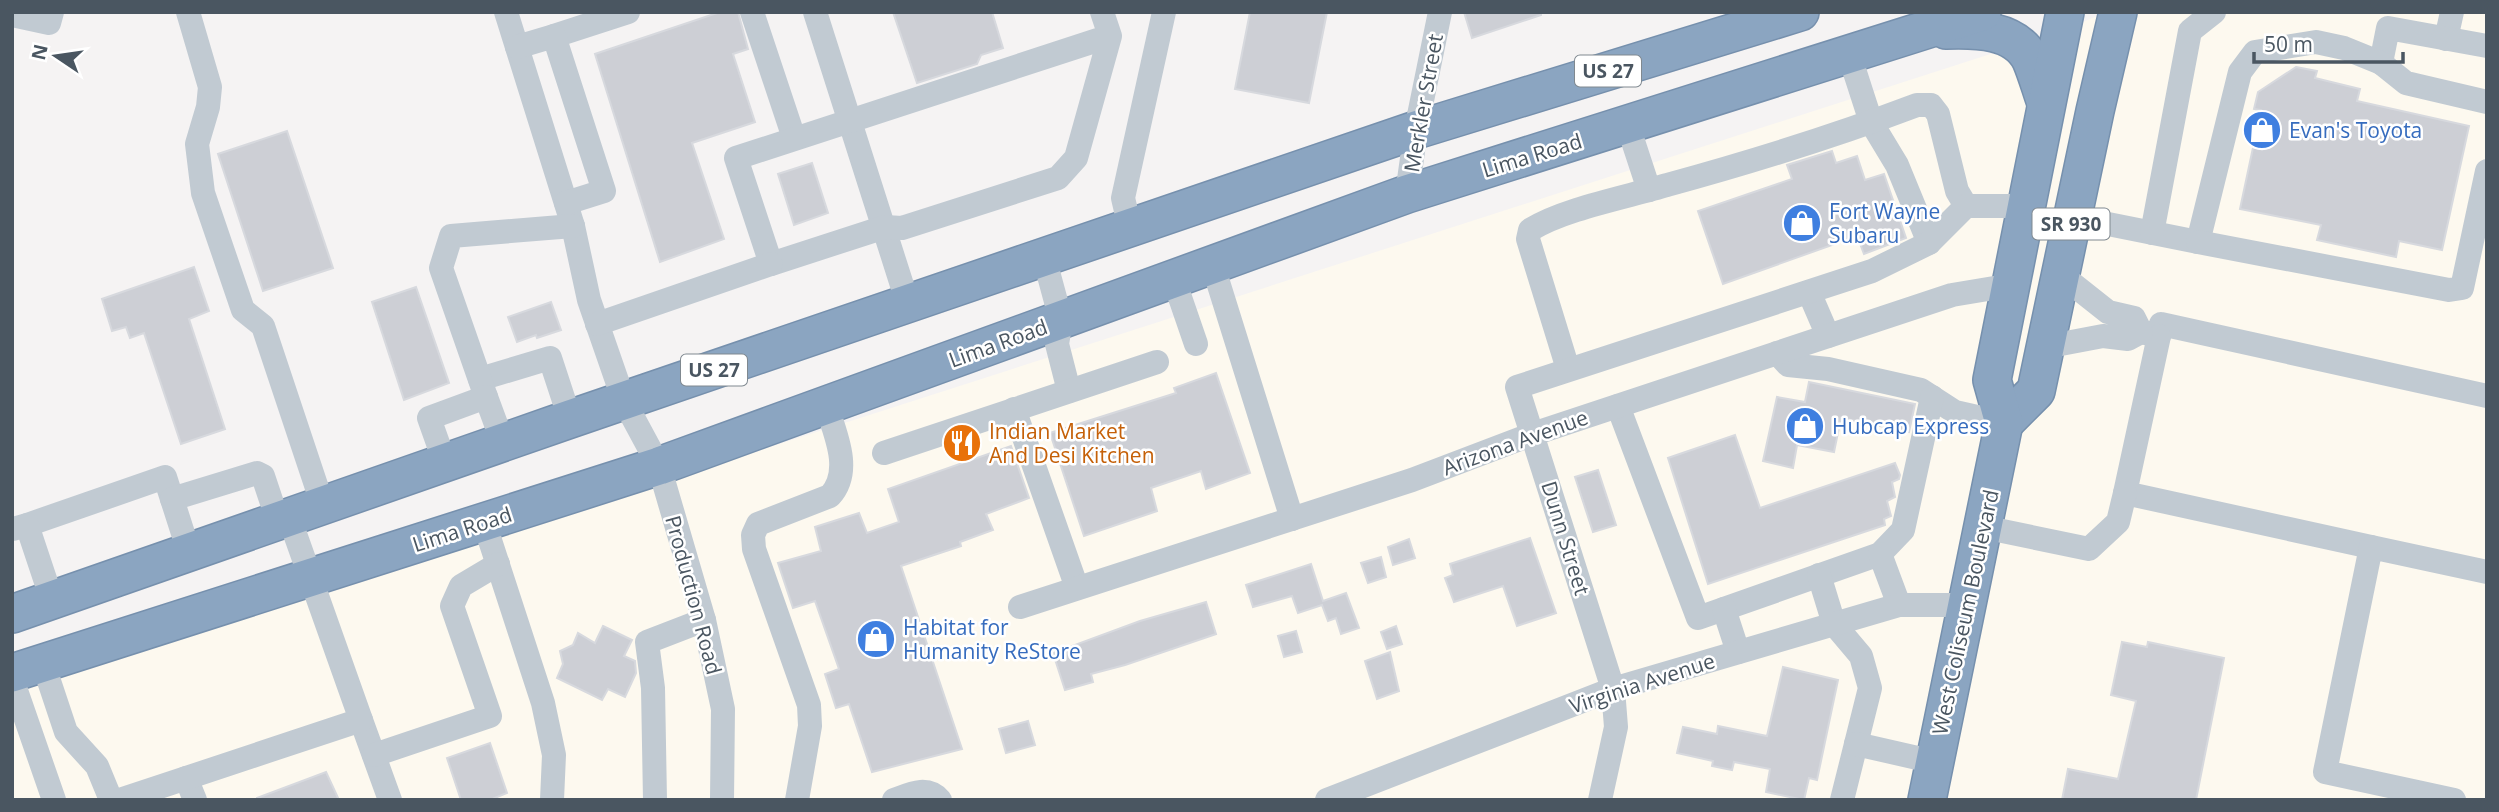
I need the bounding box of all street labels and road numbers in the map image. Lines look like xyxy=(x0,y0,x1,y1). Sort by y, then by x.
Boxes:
street label: Merkler Street xyxy=(1397,32,1449,174)
road number: US 27 xyxy=(1575,55,1641,86)
street label: Lima Road xyxy=(1479,127,1585,183)
road number: SR 930 xyxy=(2032,208,2110,240)
street label: Lima Road xyxy=(945,312,1051,374)
road number: US 27 xyxy=(681,354,747,386)
street label: Arizona Avenue xyxy=(1438,403,1592,481)
street label: Dunn Street xyxy=(1535,477,1597,599)
street label: West Coliseum Boulevard xyxy=(1925,487,2005,737)
street label: Lima Road xyxy=(409,500,515,558)
street label: Production Road xyxy=(659,512,729,678)
street label: Virginia Avenue xyxy=(1566,646,1718,720)

